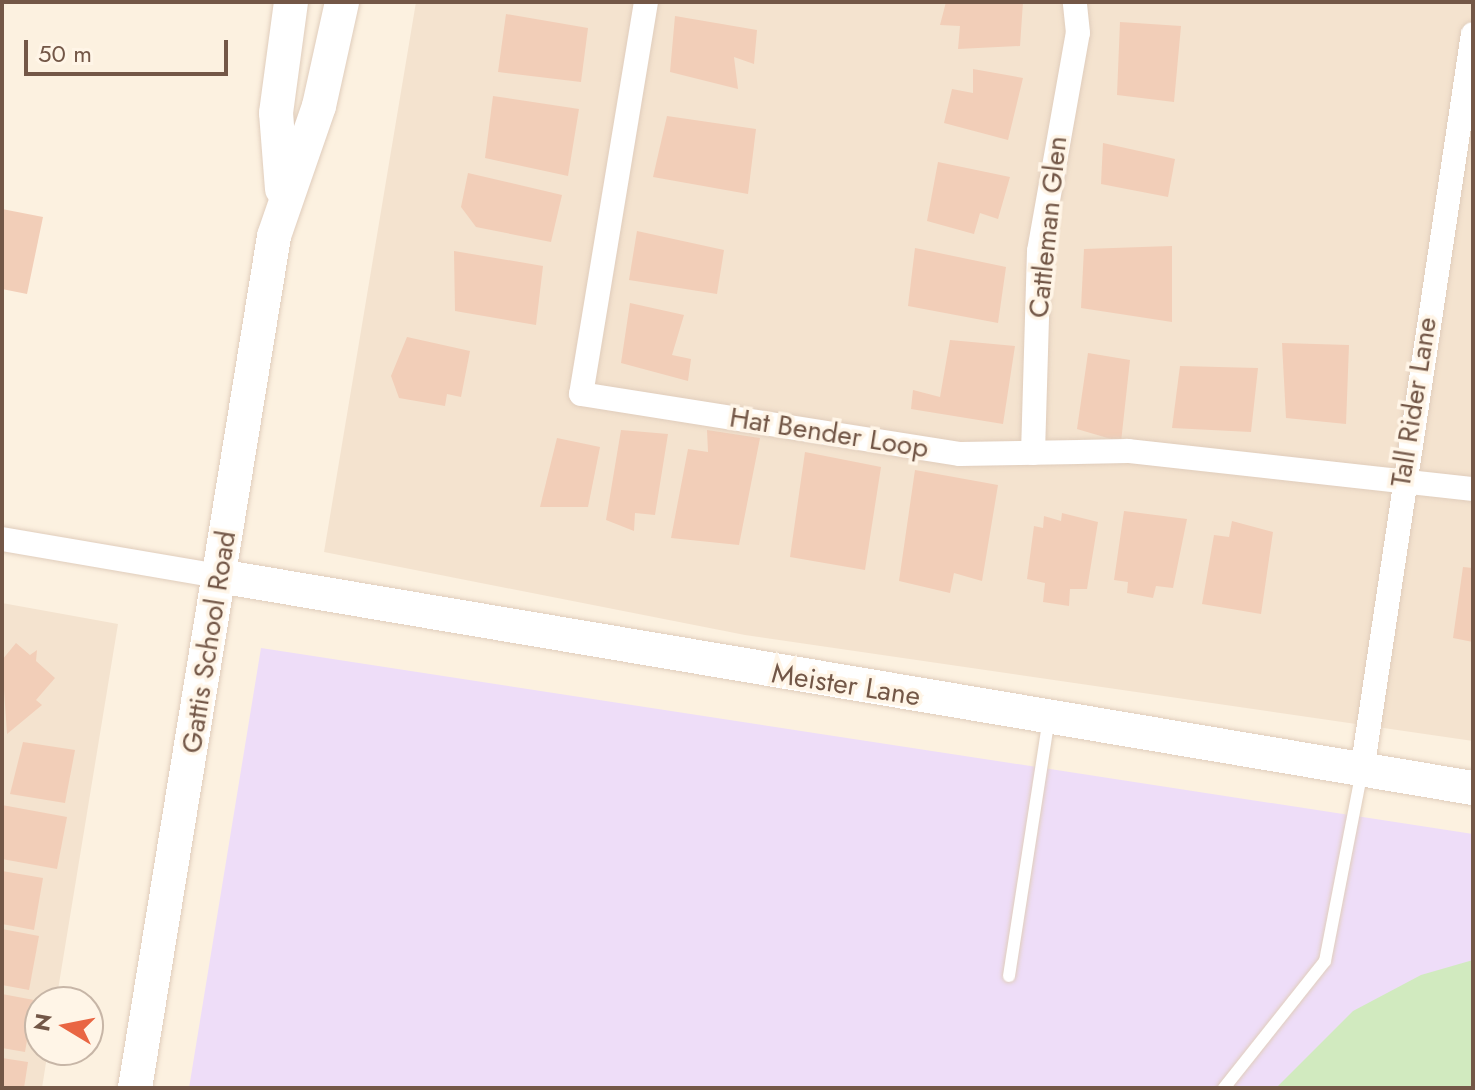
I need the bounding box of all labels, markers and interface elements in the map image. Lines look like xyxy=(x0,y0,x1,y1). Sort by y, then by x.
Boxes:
scale bar xyxy=(28,24,232,74)
text: 50 m xyxy=(38,36,92,71)
street label: Cattleman Glen xyxy=(1022,134,1074,320)
street label: Tall Rider Lane xyxy=(1384,315,1444,489)
street label: Hat Bender Loop xyxy=(727,401,931,465)
street label: Gattis School Road xyxy=(175,528,243,756)
street label: Meister Lane xyxy=(769,657,923,713)
north arrow xyxy=(24,986,104,1066)
text: N xyxy=(25,1011,60,1034)

